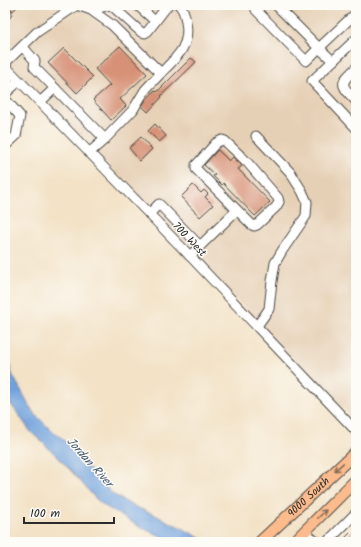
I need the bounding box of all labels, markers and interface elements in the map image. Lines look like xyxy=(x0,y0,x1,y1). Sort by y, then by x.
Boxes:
street label: 700 West xyxy=(168,218,211,262)
water label: Jordan River xyxy=(62,433,120,494)
one-way arrow xyxy=(334,462,344,472)
street label: 9000 South xyxy=(283,473,334,522)
scale bar xyxy=(24,499,114,525)
text: 100 m xyxy=(30,504,61,523)
one-way arrow xyxy=(317,510,327,519)

